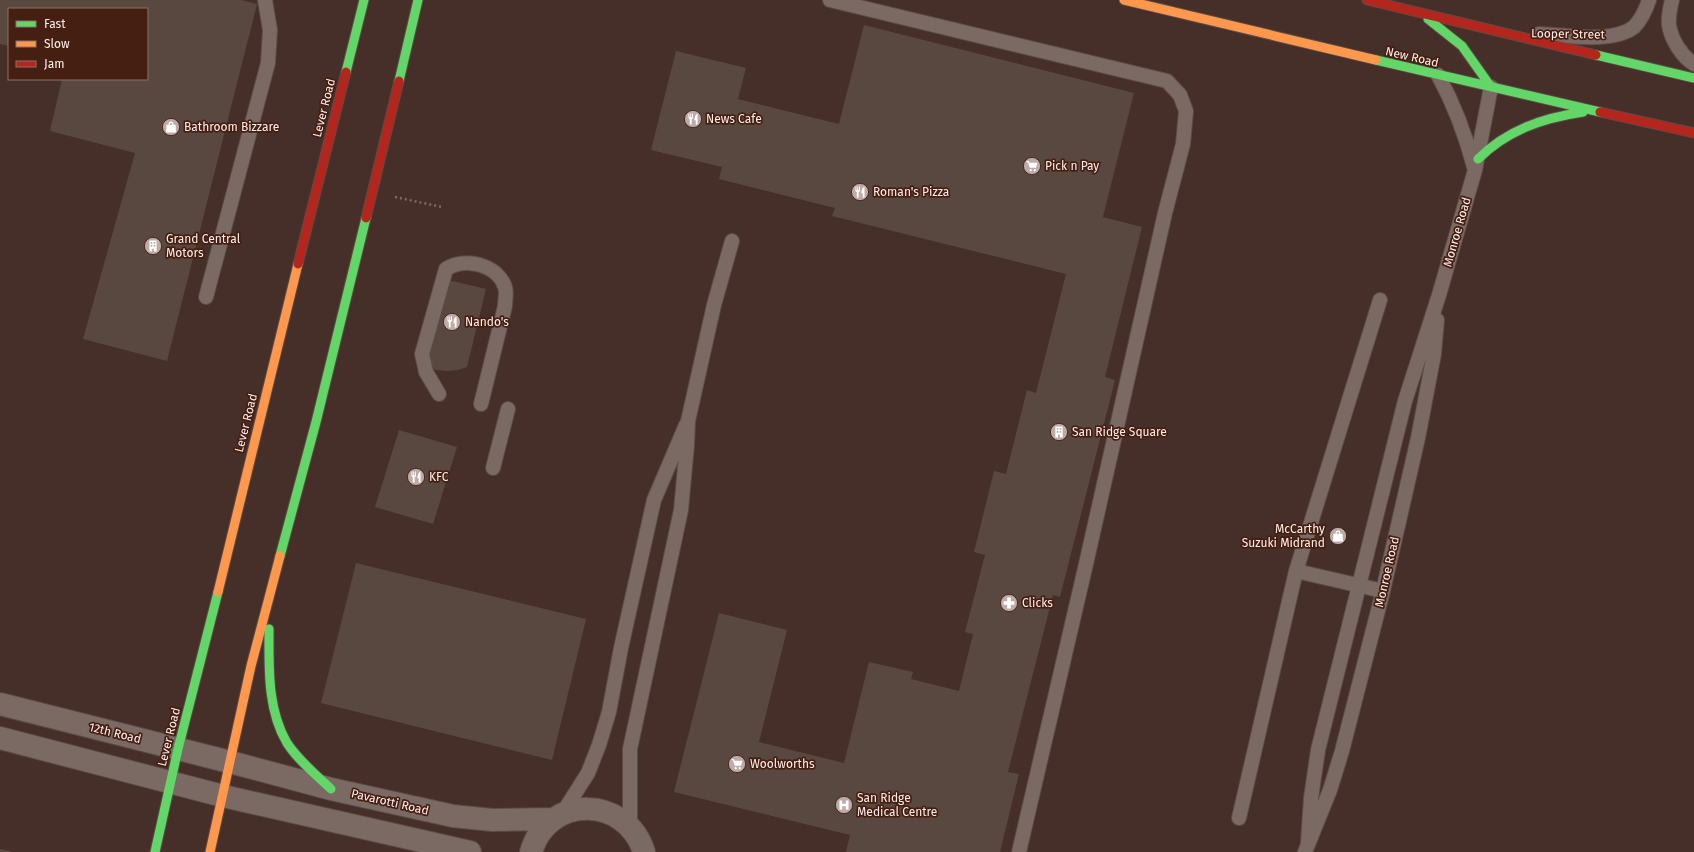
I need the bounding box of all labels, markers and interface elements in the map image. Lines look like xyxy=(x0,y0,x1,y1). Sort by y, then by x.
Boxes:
legend xyxy=(8,8,148,80)
text: Fast xyxy=(44,17,66,31)
street label: Looper Street xyxy=(1531,26,1606,42)
text: Slow xyxy=(44,37,70,51)
street label: New Road xyxy=(1384,44,1440,70)
text: Jam xyxy=(44,57,64,71)
street label: Lever Road xyxy=(310,77,338,139)
restaurant icon: News Cafe xyxy=(683,109,703,129)
place label: News Cafe xyxy=(706,112,762,126)
shop icon: Bathroom Bizzare xyxy=(161,117,181,137)
place label: Bathroom Bizzare xyxy=(184,120,279,134)
supermarket icon: Pick n Pay xyxy=(1022,156,1042,176)
place label: Pick n Pay xyxy=(1045,159,1099,173)
restaurant icon: Roman's Pizza xyxy=(850,182,870,202)
place label: Roman's Pizza xyxy=(873,185,949,199)
street label: Monroe Road xyxy=(1440,195,1474,269)
place label: Grand Central Motors xyxy=(166,232,241,260)
building icon: Grand Central Motors xyxy=(143,236,163,256)
restaurant icon: Nando's xyxy=(442,312,462,332)
place label: Nando's xyxy=(465,315,509,329)
street label: Lever Road xyxy=(232,392,260,454)
building icon: San Ridge Square xyxy=(1049,422,1069,442)
place label: San Ridge Square xyxy=(1072,425,1167,439)
restaurant icon: KFC xyxy=(406,467,426,487)
place label: KFC xyxy=(429,470,449,484)
place label: McCarthy Suzuki Midrand xyxy=(1242,522,1325,550)
shop icon: McCarthy Suzuki Midrand xyxy=(1328,526,1348,546)
street label: Monroe Road xyxy=(1372,535,1402,609)
pharmacy icon: Clicks xyxy=(999,593,1019,613)
place label: Clicks xyxy=(1022,596,1053,610)
street label: Lever Road xyxy=(155,706,183,768)
street label: 12th Road xyxy=(87,720,143,746)
supermarket icon: Woolworths xyxy=(727,754,747,774)
place label: Woolworths xyxy=(750,757,815,771)
street label: Pavarotti Road xyxy=(350,786,430,818)
place label: San Ridge Medical Centre xyxy=(857,791,937,819)
hospital icon: San Ridge Medical Centre xyxy=(834,795,854,815)

